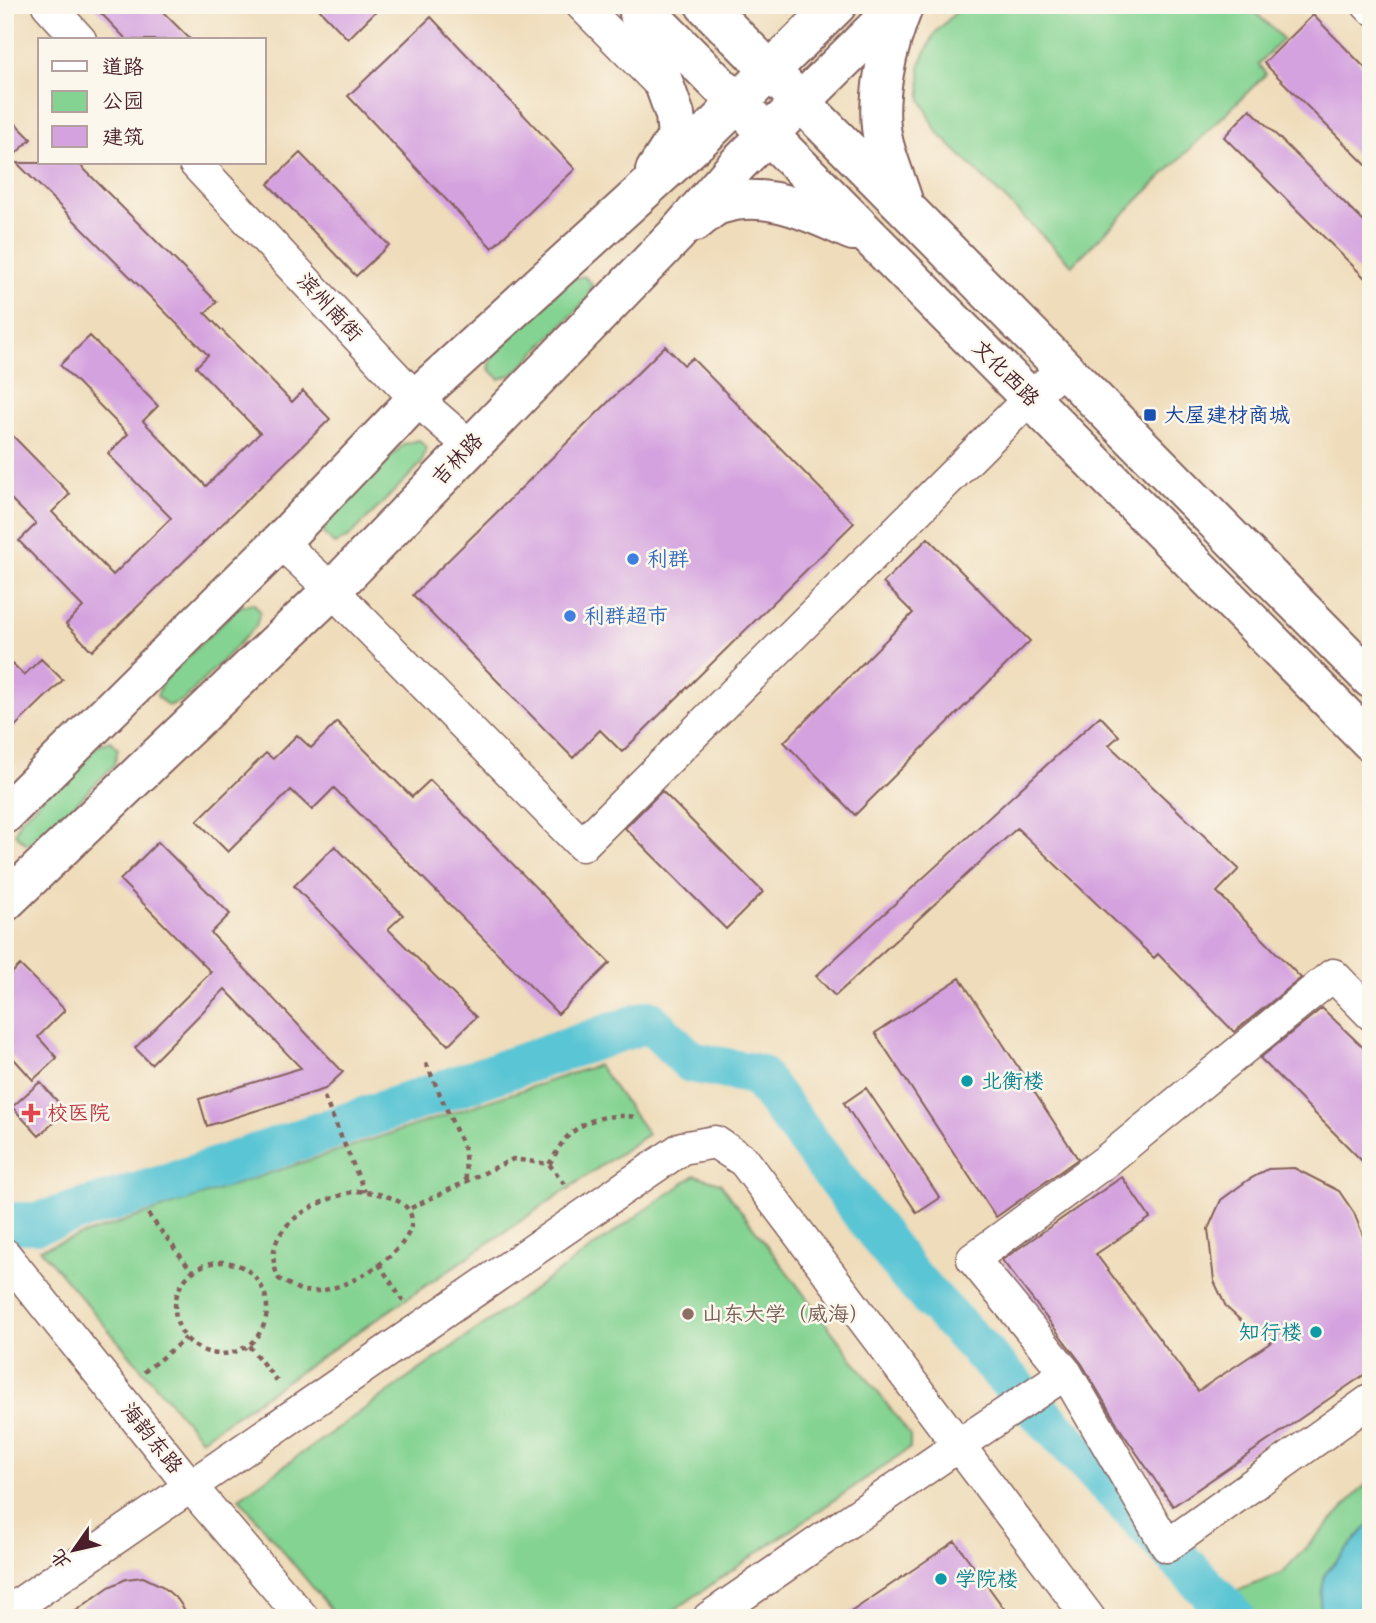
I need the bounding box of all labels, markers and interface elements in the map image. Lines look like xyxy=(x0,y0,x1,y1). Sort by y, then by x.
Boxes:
legend xyxy=(38,38,266,164)
text: 道路 xyxy=(102,52,144,85)
text: 公园 xyxy=(102,86,144,119)
text: 建筑 xyxy=(102,122,144,155)
street label: 滨州南街 xyxy=(288,266,370,350)
street label: 文化西路 xyxy=(964,333,1046,415)
place label: 大屋建材商城 xyxy=(1164,400,1290,433)
marker: 大屋建材商城 xyxy=(1142,407,1158,423)
street label: 吉林路 xyxy=(424,426,492,494)
place label: 利群 xyxy=(647,544,689,577)
marker: 利群 xyxy=(625,551,641,567)
place label: 利群超市 xyxy=(584,601,668,634)
marker: 利群超市 xyxy=(562,608,578,624)
place label: 北衡楼 xyxy=(981,1066,1044,1099)
marker: 北衡楼 xyxy=(959,1073,975,1089)
place label: 校医院 xyxy=(47,1098,110,1131)
marker: 校医院 xyxy=(21,1103,41,1123)
place label: 山东大学（威海） xyxy=(702,1299,870,1332)
marker: 山东大学（威海） xyxy=(680,1306,696,1322)
place label: 知行楼 xyxy=(1239,1317,1302,1350)
marker: 知行楼 xyxy=(1308,1324,1324,1340)
street label: 海韵东路 xyxy=(112,1396,190,1482)
north arrow xyxy=(38,1514,108,1584)
text: 北 xyxy=(44,1542,79,1575)
place label: 学院楼 xyxy=(955,1564,1018,1597)
marker: 学院楼 xyxy=(933,1571,949,1587)

